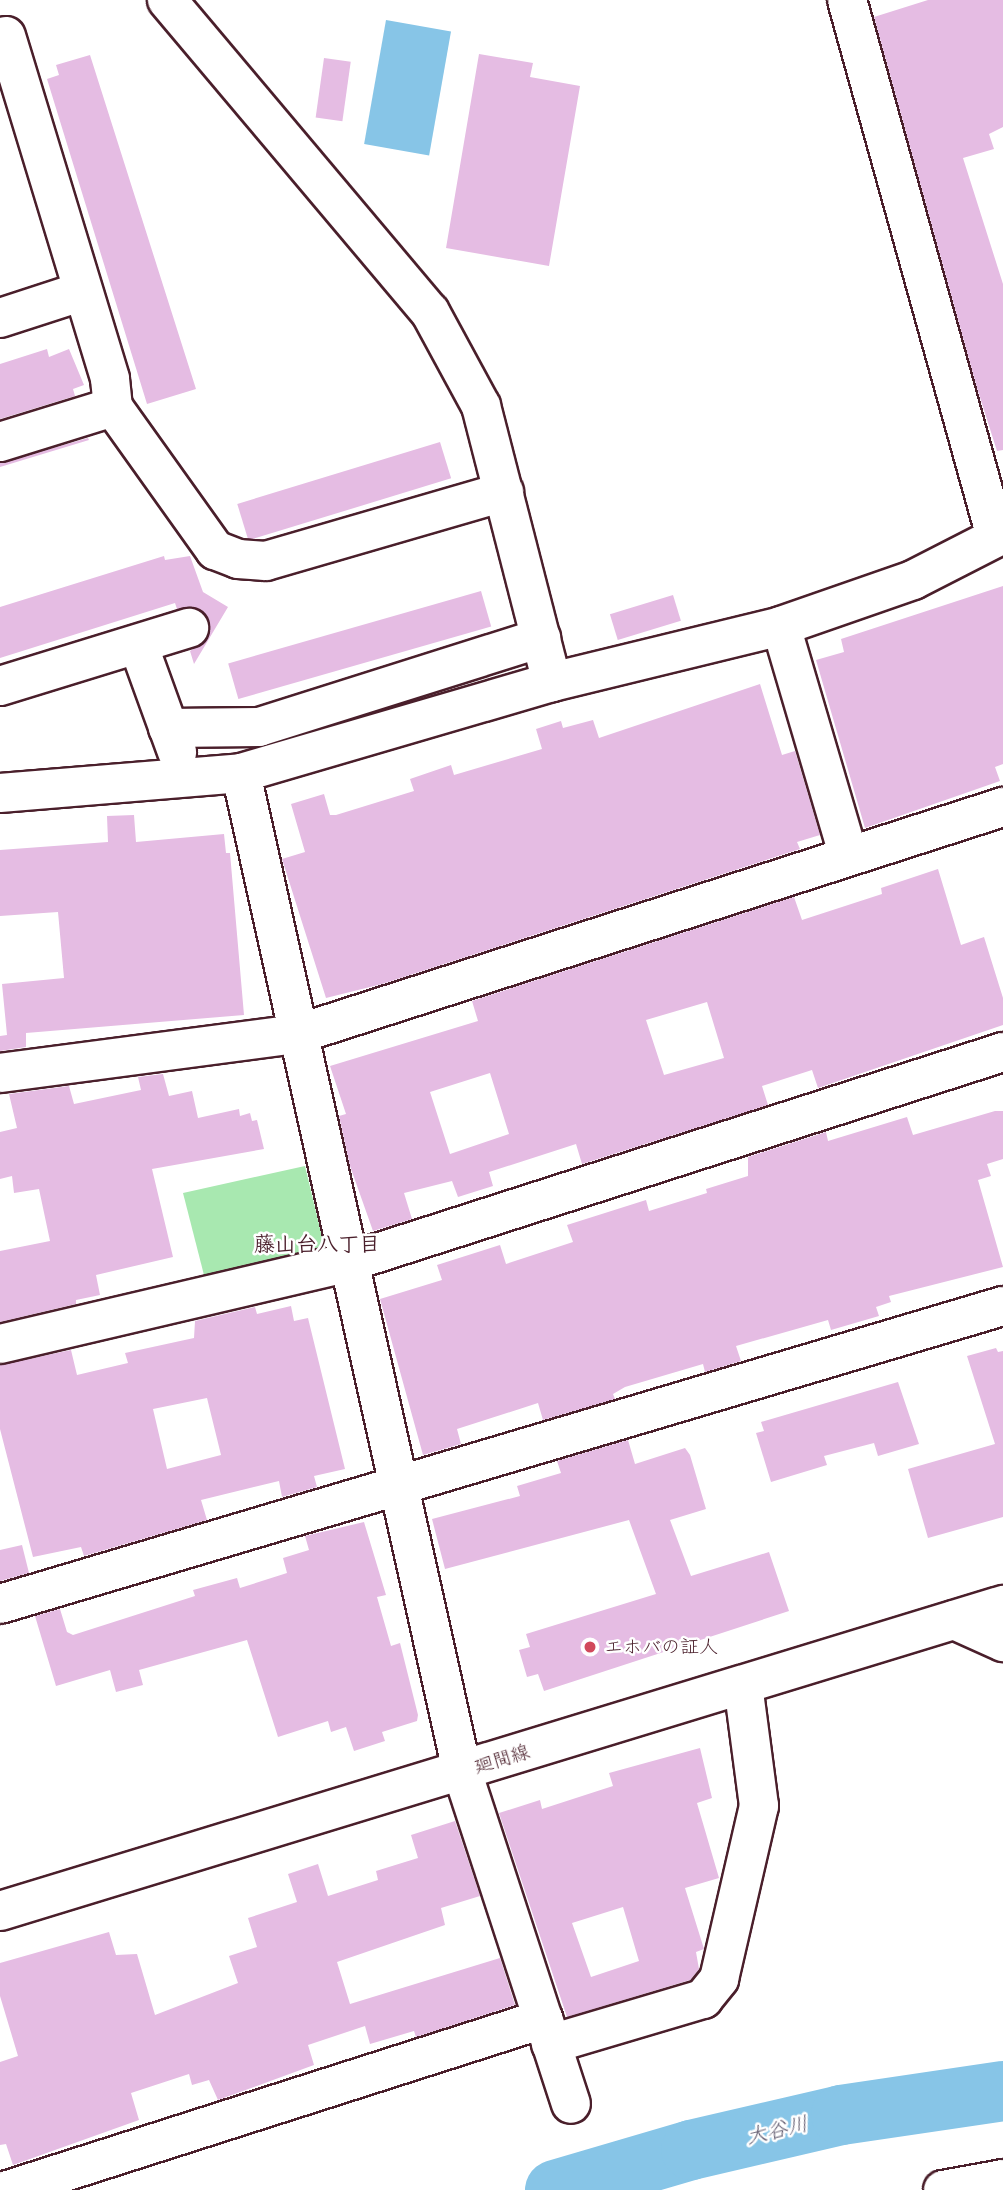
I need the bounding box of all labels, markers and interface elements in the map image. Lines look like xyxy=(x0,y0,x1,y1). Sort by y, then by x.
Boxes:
district label: 藤山台八丁目 xyxy=(254,1231,380,1257)
place label: エホバの証人 xyxy=(604,1636,718,1658)
marker: エホバの証人 xyxy=(582,1639,598,1655)
street label: 廻間線 xyxy=(471,1740,533,1778)
water label: 大谷川 xyxy=(743,2111,811,2149)

